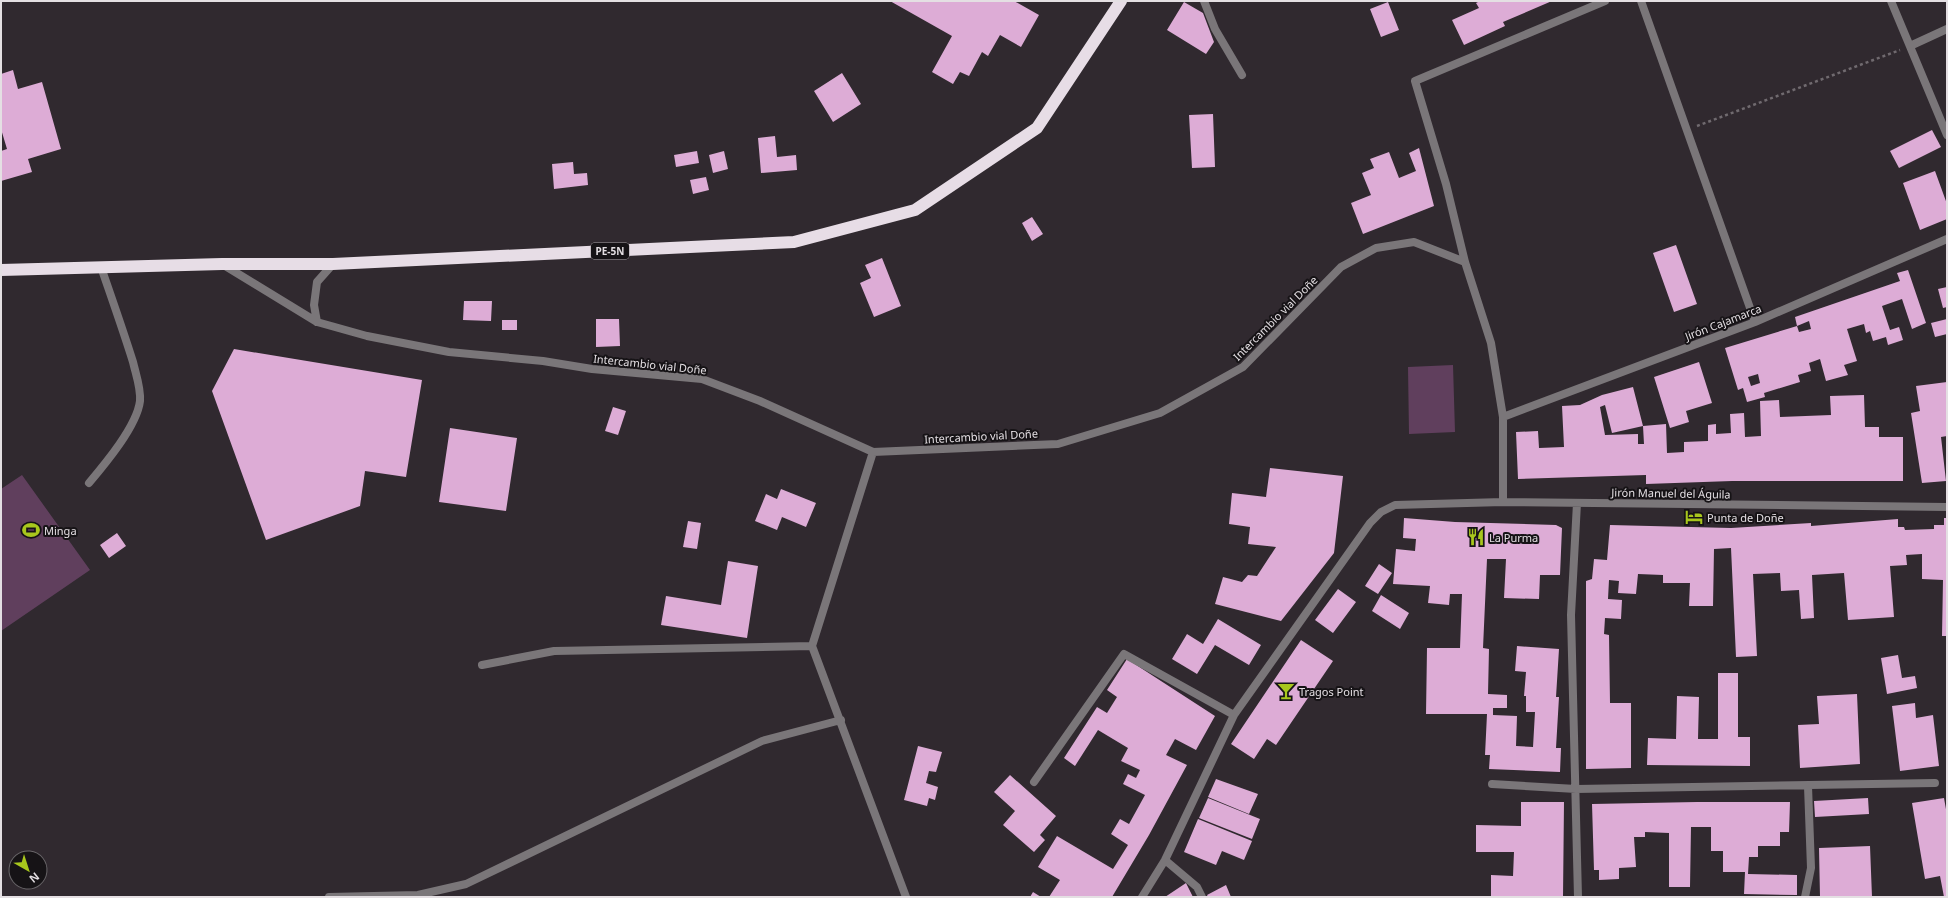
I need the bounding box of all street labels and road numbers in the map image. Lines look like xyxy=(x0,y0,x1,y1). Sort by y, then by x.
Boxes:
road number: PE-5N xyxy=(591,243,629,259)
street label: Intercambio vial Doñe xyxy=(1229,272,1321,364)
street label: Jirón Cajamarca xyxy=(1682,301,1763,344)
street label: Intercambio vial Doñe xyxy=(593,351,707,377)
street label: Intercambio vial Doñe xyxy=(924,426,1038,446)
street label: Jirón Manuel del Águila xyxy=(1610,484,1731,502)

